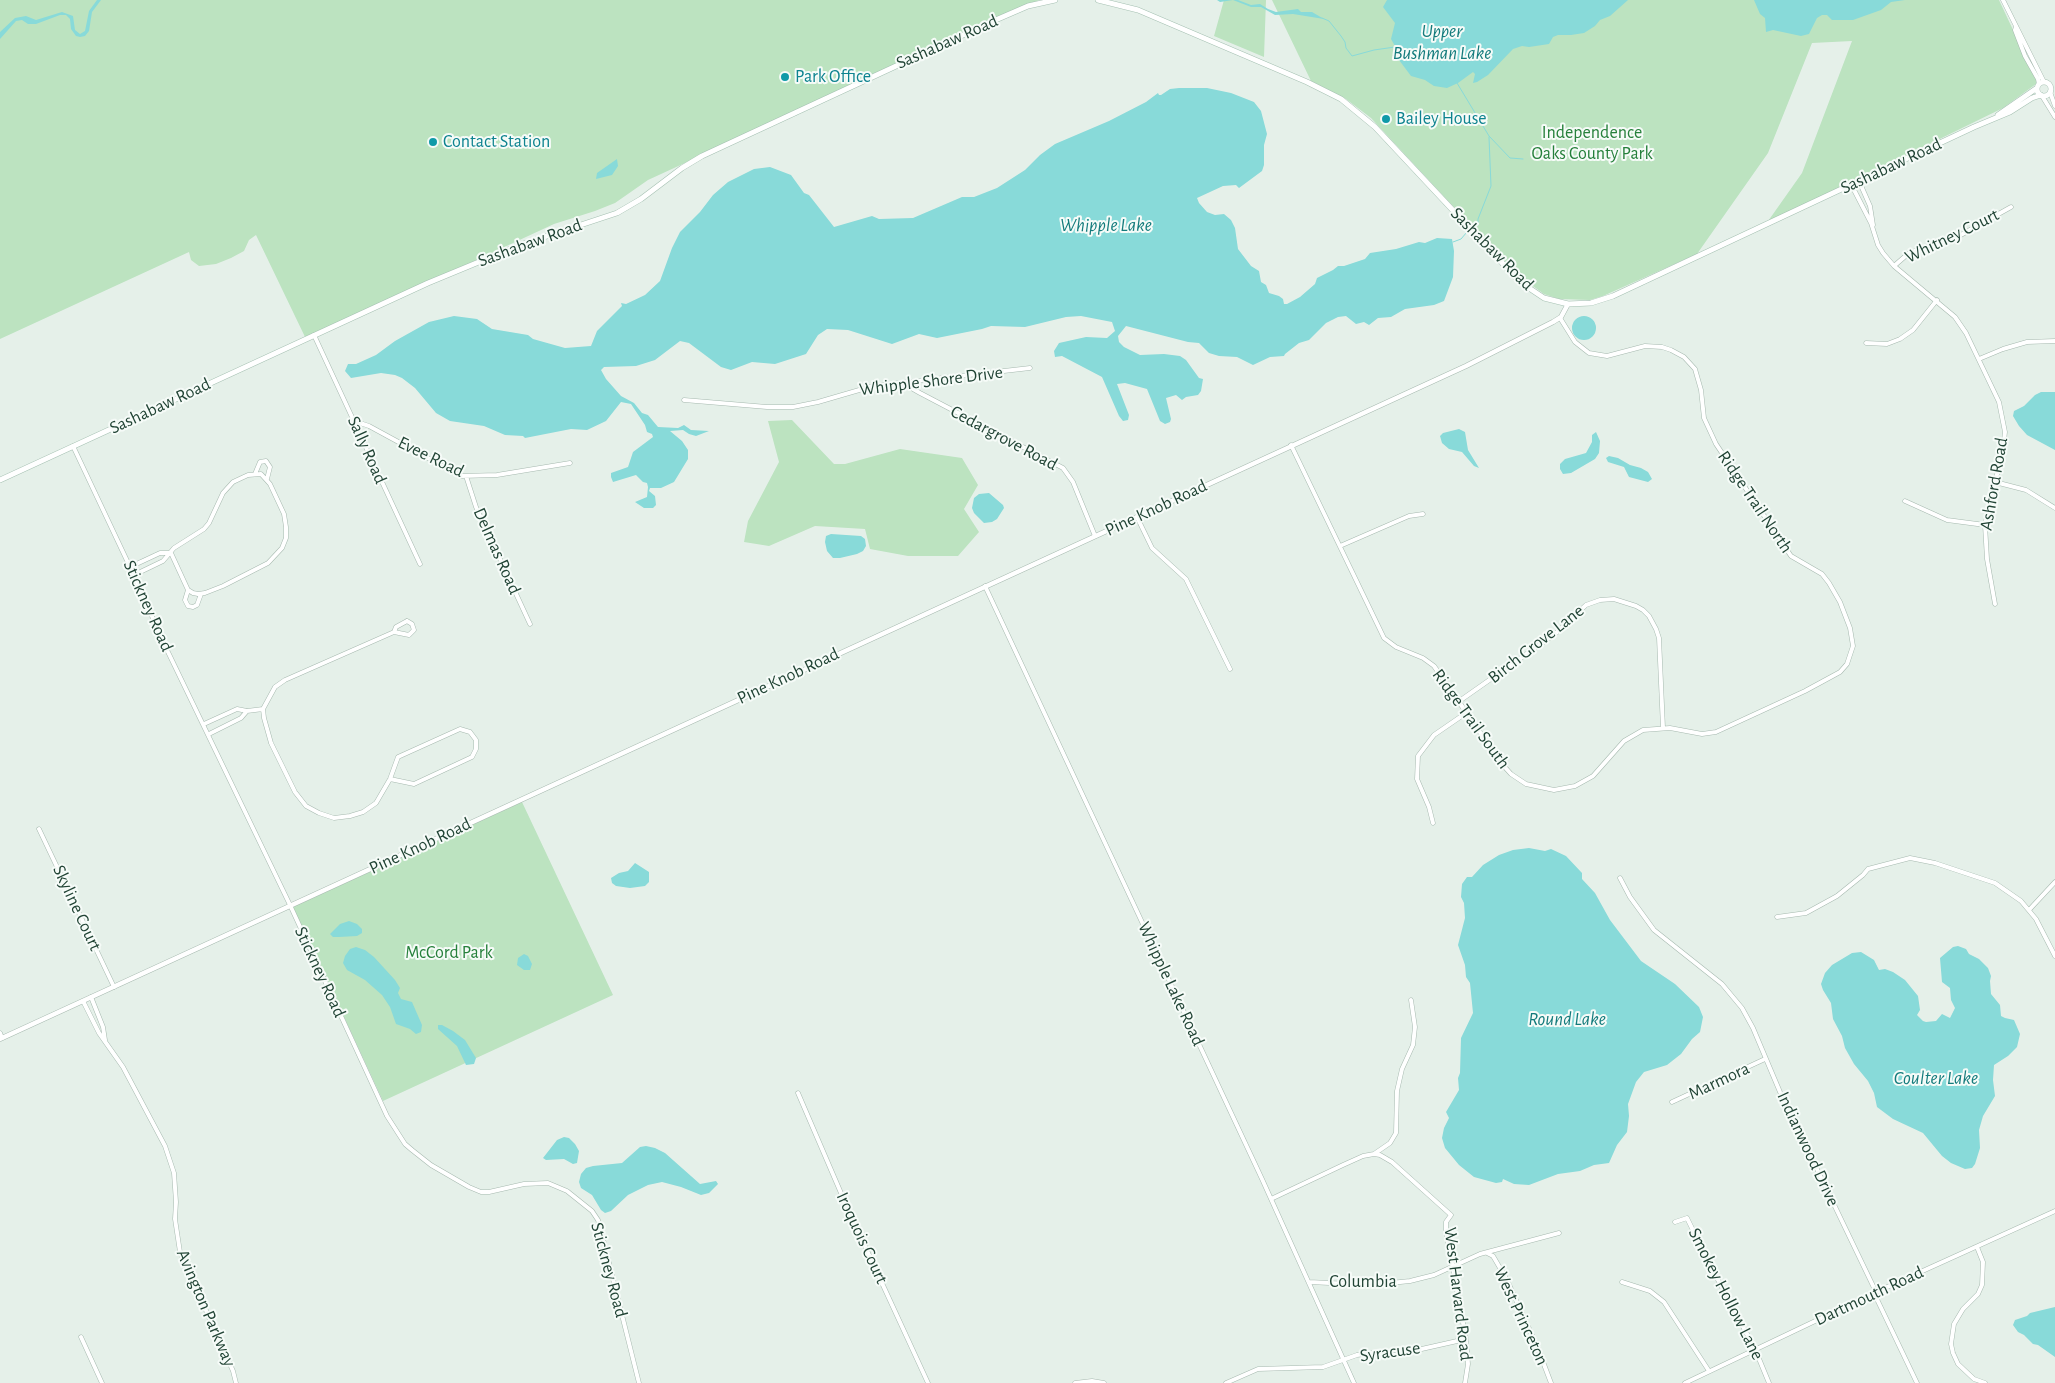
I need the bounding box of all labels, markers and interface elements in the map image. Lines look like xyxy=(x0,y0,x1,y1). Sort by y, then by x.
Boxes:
street label: Sashabaw Road xyxy=(893,10,1001,74)
water label: Upper Bushman Lake xyxy=(1393,20,1491,64)
place label: Park Office xyxy=(795,66,871,88)
marker: Park Office xyxy=(779,71,791,83)
place label: Bailey House xyxy=(1396,108,1487,130)
marker: Bailey House xyxy=(1380,113,1392,125)
park label: Independence Oaks County Park xyxy=(1531,122,1653,164)
place label: Contact Station xyxy=(443,131,550,153)
street label: Sashabaw Road xyxy=(1837,133,1945,199)
marker: Contact Station xyxy=(427,136,439,148)
street label: Sashabaw Road xyxy=(1446,203,1538,295)
street label: Whitney Court xyxy=(1901,204,2003,268)
street label: Sashabaw Road xyxy=(475,214,585,272)
water label: Whipple Lake xyxy=(1060,214,1152,236)
street label: Whipple Shore Drive xyxy=(858,361,1004,401)
street label: Sashabaw Road xyxy=(106,373,214,439)
street label: Cedargrove Road xyxy=(947,401,1061,475)
street label: Sally Road xyxy=(343,413,391,487)
street label: Evee Road xyxy=(394,432,468,482)
street label: Ashford Road xyxy=(1975,436,2013,532)
street label: Ridge Trail North xyxy=(1713,447,1797,557)
street label: Pine Knob Road xyxy=(1102,475,1210,541)
street label: Delmas Road xyxy=(468,504,526,598)
street label: Stickney Road xyxy=(118,557,178,655)
street label: Birch Grove Lane xyxy=(1484,600,1588,688)
street label: Pine Knob Road xyxy=(734,643,842,709)
street label: Ridge Trail South xyxy=(1427,665,1515,773)
street label: Pine Knob Road xyxy=(366,813,474,879)
street label: Skyline Court xyxy=(48,862,106,954)
street label: Whipple Lake Road xyxy=(1133,919,1209,1049)
street label: Stickney Road xyxy=(290,923,350,1021)
park label: McCord Park xyxy=(405,942,493,964)
water label: Round Lake xyxy=(1528,1008,1606,1030)
street label: Marmora xyxy=(1685,1057,1753,1105)
water label: Coulter Lake xyxy=(1894,1067,1978,1089)
street label: Indianwood Drive xyxy=(1772,1088,1844,1210)
street label: Iroquois Court xyxy=(831,1189,893,1287)
street label: Stickney Road xyxy=(586,1220,632,1320)
street label: Smokey Hollow Lane xyxy=(1683,1224,1769,1364)
street label: West Harvard Road xyxy=(1439,1226,1477,1362)
street label: Avington Parkway xyxy=(172,1246,240,1370)
street label: Dartmouth Road xyxy=(1811,1261,1927,1331)
street label: West Princeton xyxy=(1489,1263,1553,1369)
street label: Columbia xyxy=(1329,1271,1397,1293)
street label: Syracuse xyxy=(1358,1337,1422,1367)

